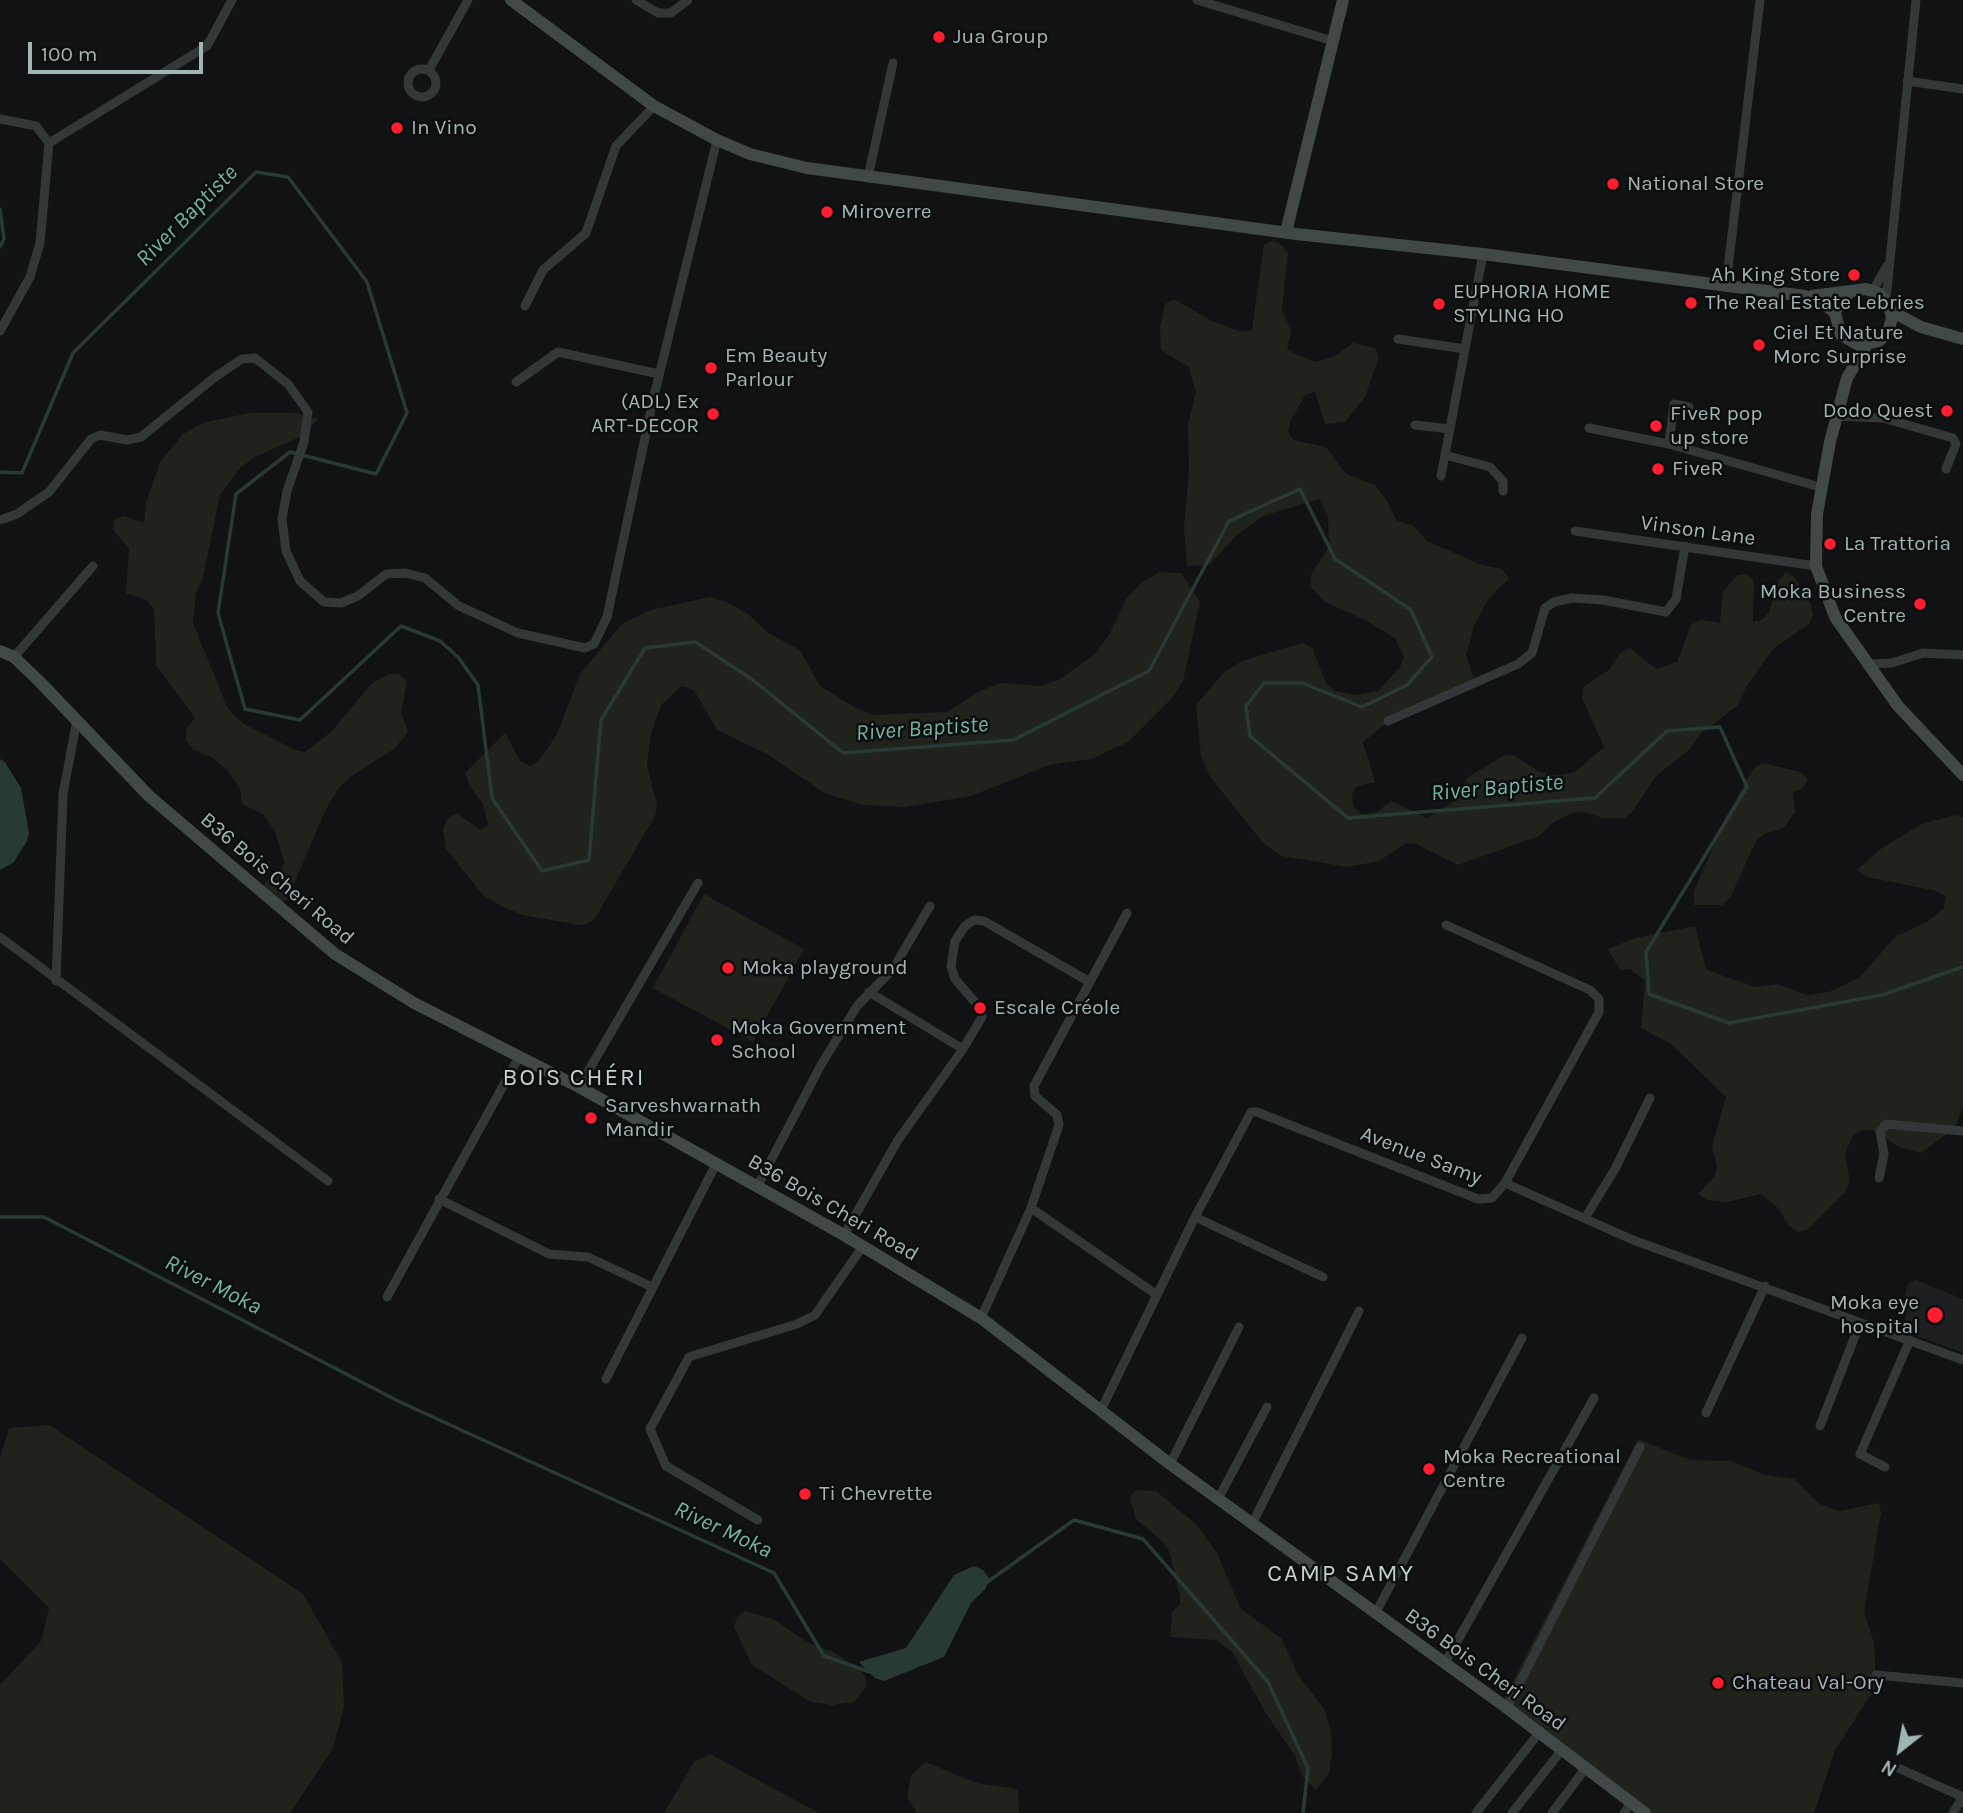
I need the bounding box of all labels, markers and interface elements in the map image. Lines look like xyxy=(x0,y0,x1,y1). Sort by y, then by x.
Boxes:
place label: Jua Group xyxy=(953,24,1048,50)
scale bar xyxy=(32,28,206,72)
marker: Jua Group xyxy=(931,29,947,45)
text: 100 m xyxy=(41,42,98,66)
place label: In Vino xyxy=(411,115,477,141)
marker: In Vino xyxy=(389,120,405,136)
water label: River Baptiste xyxy=(130,159,244,273)
place label: National Store xyxy=(1627,171,1764,197)
marker: National Store xyxy=(1605,176,1621,192)
place label: Miroverre xyxy=(841,199,931,225)
marker: Miroverre xyxy=(819,204,835,220)
place label: Ah King Store xyxy=(1711,262,1840,288)
marker: Ah King Store xyxy=(1846,267,1862,283)
place label: EUPHORIA HOME STYLING HO xyxy=(1453,279,1611,329)
place label: The Real Estate Lebries xyxy=(1705,290,1925,316)
marker: The Real Estate Lebries xyxy=(1683,295,1699,311)
marker: EUPHORIA HOME STYLING HO xyxy=(1431,296,1447,312)
place label: Ciel Et Nature Morc Surprise xyxy=(1773,320,1907,370)
marker: Ciel Et Nature Morc Surprise xyxy=(1751,337,1767,353)
place label: Em Beauty Parlour xyxy=(725,343,827,393)
marker: Em Beauty Parlour xyxy=(703,360,719,376)
place label: (ADL) Ex ART-DECOR xyxy=(591,389,699,439)
place label: Dodo Quest xyxy=(1823,398,1933,424)
place label: FiveR pop up store xyxy=(1670,401,1762,451)
marker: Dodo Quest xyxy=(1939,403,1955,419)
marker: (ADL) Ex ART-DECOR xyxy=(705,406,721,422)
marker: FiveR pop up store xyxy=(1648,418,1664,434)
place label: FiveR xyxy=(1672,456,1723,482)
marker: FiveR xyxy=(1650,461,1666,477)
street label: Vinson Lane xyxy=(1639,510,1757,552)
place label: La Trattoria xyxy=(1844,531,1951,557)
marker: La Trattoria xyxy=(1822,536,1838,552)
place label: Moka Business Centre xyxy=(1760,579,1906,629)
marker: Moka Business Centre xyxy=(1912,596,1928,612)
water label: River Baptiste xyxy=(855,711,989,747)
water label: River Baptiste xyxy=(1430,768,1564,808)
street label: B36 Bois Cheri Road xyxy=(195,807,359,951)
place label: Moka playground xyxy=(742,955,908,981)
marker: Moka playground xyxy=(720,960,736,976)
place label: Escale Créole xyxy=(994,995,1120,1021)
marker: Escale Créole xyxy=(972,1000,988,1016)
place label: Moka Government School xyxy=(731,1015,906,1065)
marker: Moka Government School xyxy=(709,1032,725,1048)
district label: BOIS CHÉRI xyxy=(504,1064,644,1092)
place label: Sarveshwarnath Mandir xyxy=(605,1093,761,1143)
marker: Sarveshwarnath Mandir xyxy=(583,1110,599,1126)
street label: Avenue Samy xyxy=(1357,1121,1485,1191)
street label: B36 Bois Cheri Road xyxy=(743,1149,923,1267)
water label: River Moka xyxy=(160,1249,266,1321)
place label: Moka eye hospital xyxy=(1830,1290,1919,1340)
marker: Moka eye hospital xyxy=(1925,1305,1945,1325)
place label: Moka Recreational Centre xyxy=(1443,1444,1621,1494)
marker: Moka Recreational Centre xyxy=(1421,1461,1437,1477)
place label: Ti Chevrette xyxy=(819,1481,933,1507)
marker: Ti Chevrette xyxy=(797,1486,813,1502)
water label: River Moka xyxy=(670,1495,776,1565)
district label: CAMP SAMY xyxy=(1268,1560,1414,1588)
street label: B36 Bois Cheri Road xyxy=(1400,1603,1570,1737)
place label: Chateau Val-Ory xyxy=(1732,1670,1884,1696)
marker: Chateau Val-Ory xyxy=(1710,1675,1726,1691)
north arrow xyxy=(1865,1715,1935,1785)
text: N xyxy=(1878,1755,1901,1781)

